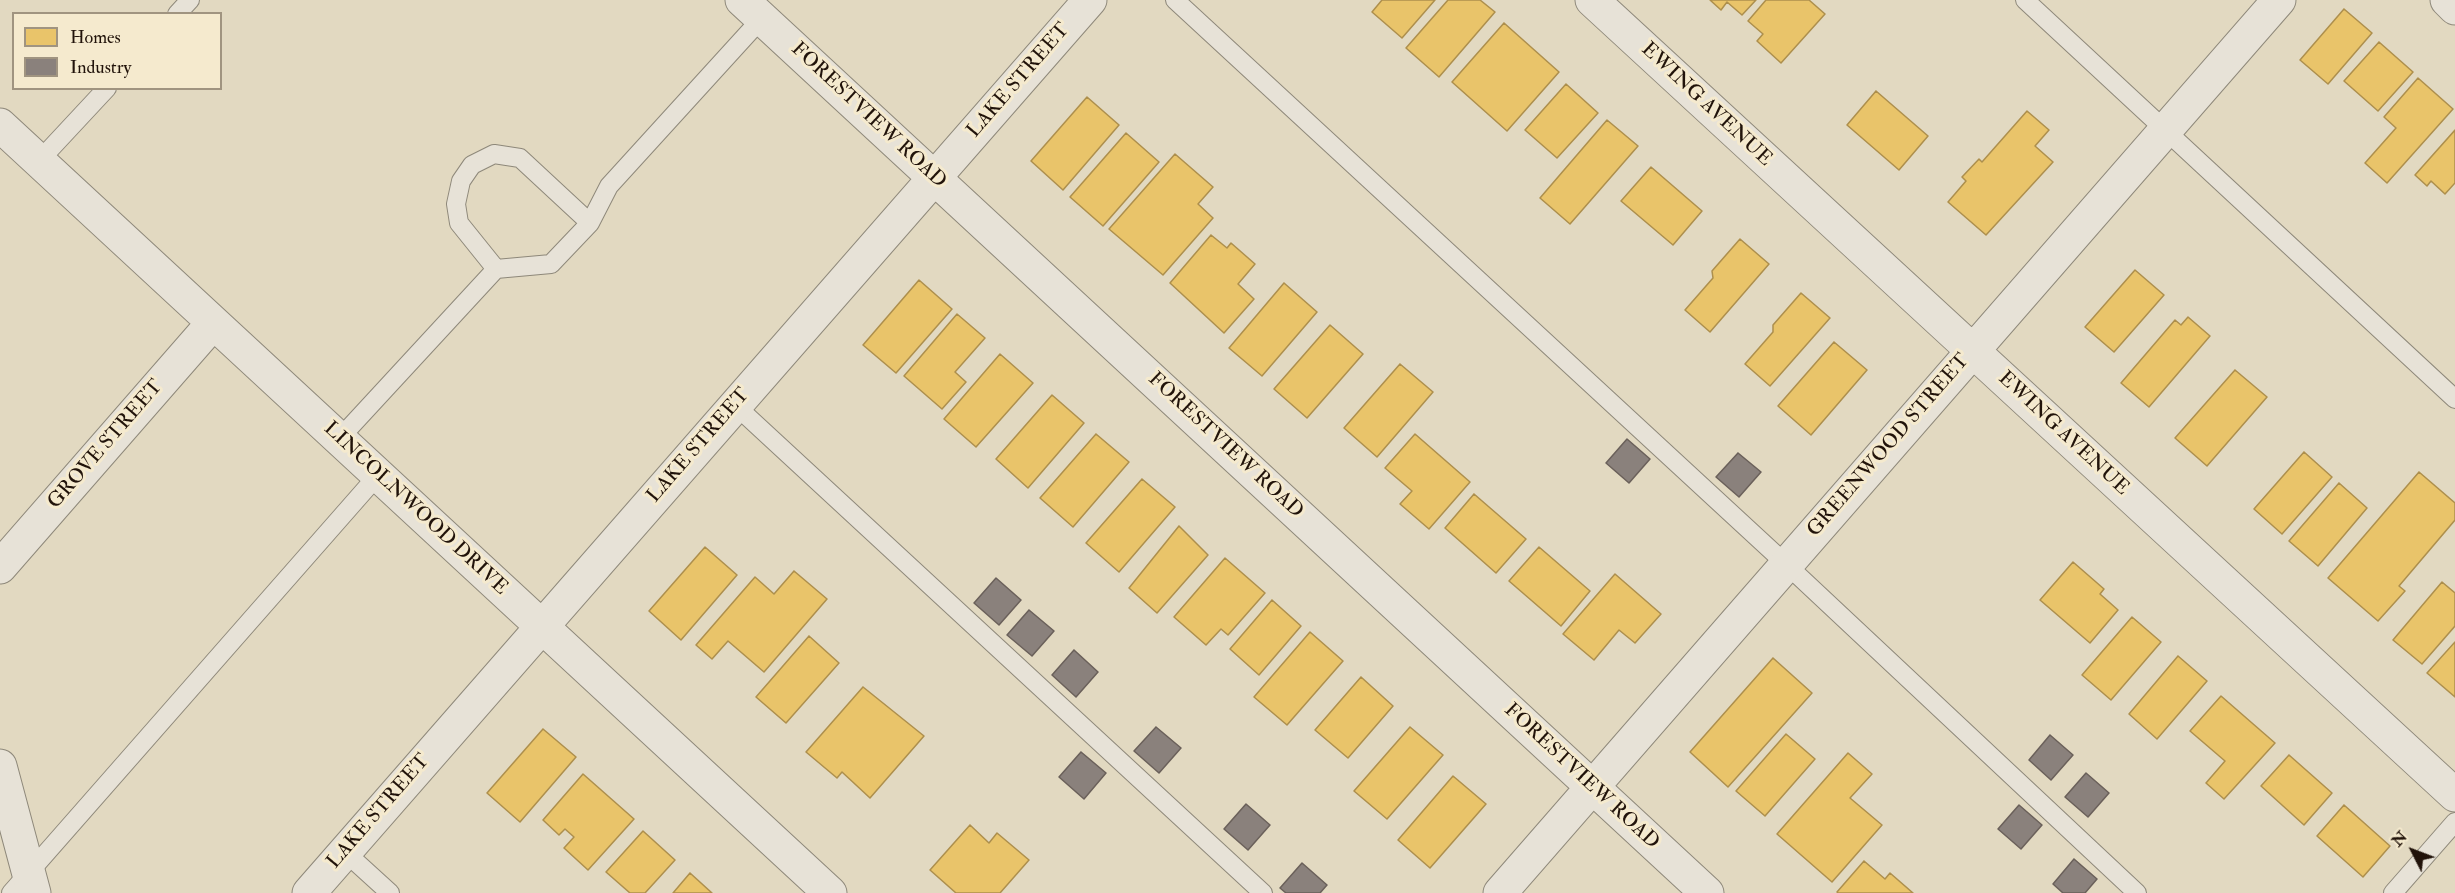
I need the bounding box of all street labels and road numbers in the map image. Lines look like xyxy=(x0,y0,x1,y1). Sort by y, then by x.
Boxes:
street label: LAKE STREET xyxy=(963,19,1075,143)
street label: FORESTVIEW ROAD xyxy=(785,38,951,194)
street label: EWING AVENUE xyxy=(1635,38,1777,172)
street label: GREENWOOD STREET xyxy=(1803,350,1975,542)
street label: EWING AVENUE xyxy=(1992,367,2134,501)
street label: FORESTVIEW ROAD xyxy=(1142,368,1308,524)
street label: GROVE STREET xyxy=(43,376,169,514)
street label: LAKE STREET xyxy=(643,384,755,508)
street label: LINCOLNWOOD DRIVE xyxy=(318,417,512,601)
street label: FORESTVIEW ROAD xyxy=(1498,699,1664,855)
street label: LAKE STREET xyxy=(323,750,435,874)

